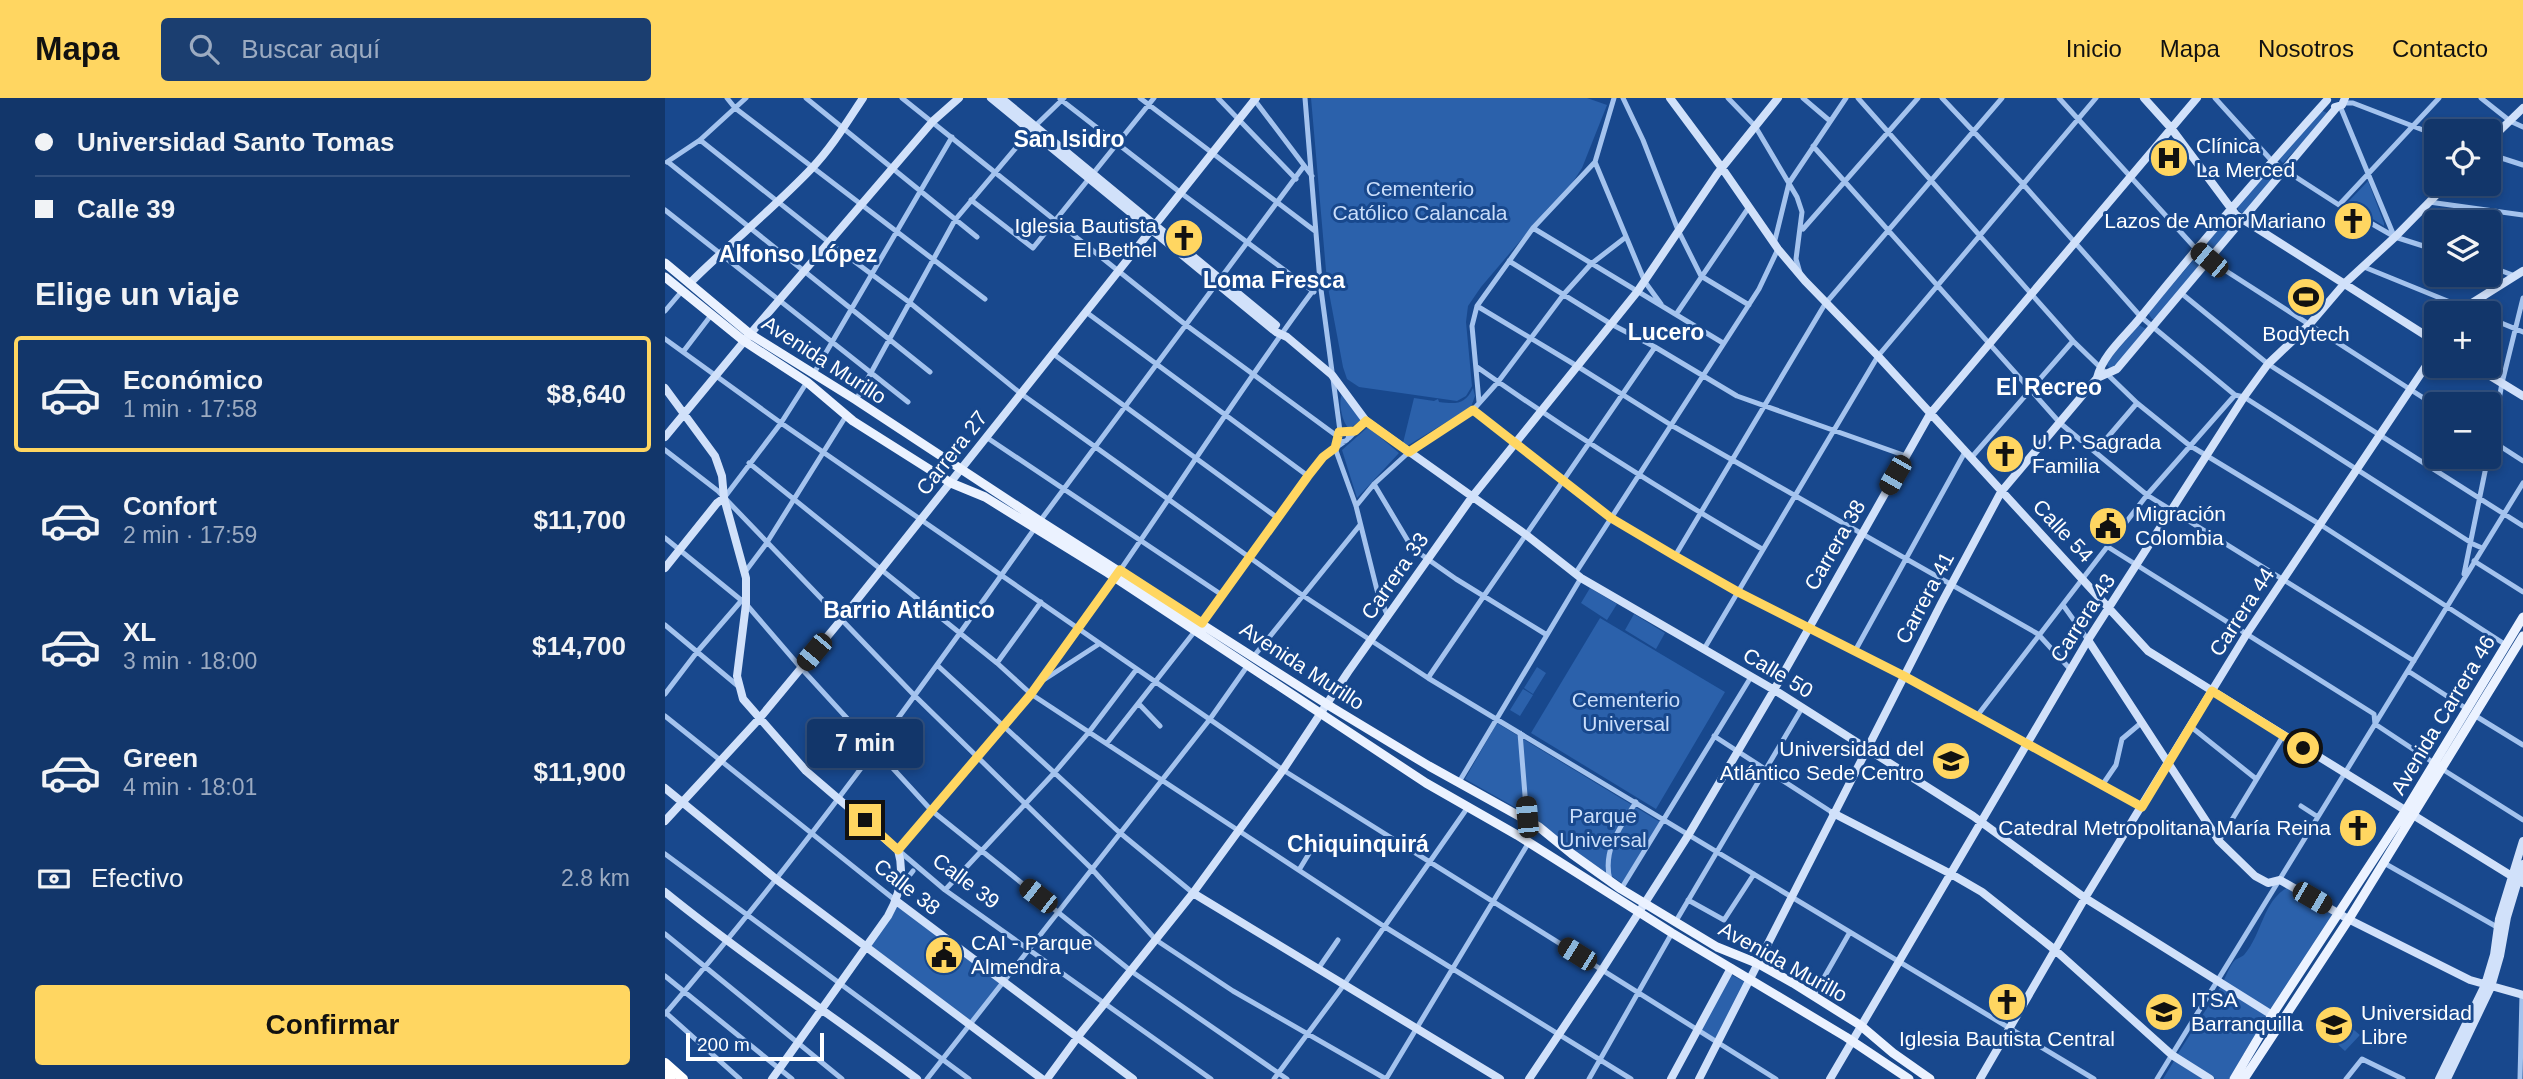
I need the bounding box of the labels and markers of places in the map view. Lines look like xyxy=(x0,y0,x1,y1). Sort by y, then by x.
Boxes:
place label: Clínica La Merced xyxy=(2196,134,2295,181)
hospital icon: Clínica La Merced xyxy=(2148,137,2190,179)
church icon: Lazos de Amor Mariano xyxy=(2332,200,2374,242)
place label: Lazos de Amor Mariano xyxy=(2104,209,2326,232)
place label: Iglesia Bautista El Bethel xyxy=(1015,214,1157,261)
church icon: Iglesia Bautista El Bethel xyxy=(1163,217,1205,259)
sports icon: Bodytech xyxy=(2285,276,2327,318)
place label: Bodytech xyxy=(2262,322,2350,345)
place label: U. P. Sagrada Familia xyxy=(2032,430,2162,477)
church icon: U. P. Sagrada Familia xyxy=(1984,433,2026,475)
place label: Migración Colombia xyxy=(2135,502,2226,549)
public building icon: Migración Colombia xyxy=(2087,505,2129,547)
place label: Universidad del Atlántico Sede Centro xyxy=(1720,737,1924,784)
school or university icon: Universidad del Atlántico Sede Centro xyxy=(1930,740,1972,782)
church icon: Catedral Metropolitana María Reina xyxy=(2337,807,2379,849)
place label: Catedral Metropolitana María Reina xyxy=(1998,816,2331,839)
place label: CAI - Parque Almendra xyxy=(971,931,1092,978)
public building icon: CAI - Parque Almendra xyxy=(923,934,965,976)
church icon: Iglesia Bautista Central xyxy=(1986,981,2028,1023)
place label: ITSA Barranquilla xyxy=(2191,988,2303,1035)
school or university icon: ITSA Barranquilla xyxy=(2143,991,2185,1033)
place label: Universidad Libre xyxy=(2361,1001,2472,1048)
school or university icon: Universidad Libre xyxy=(2313,1004,2355,1046)
place label: Iglesia Bautista Central xyxy=(1899,1027,2115,1050)

